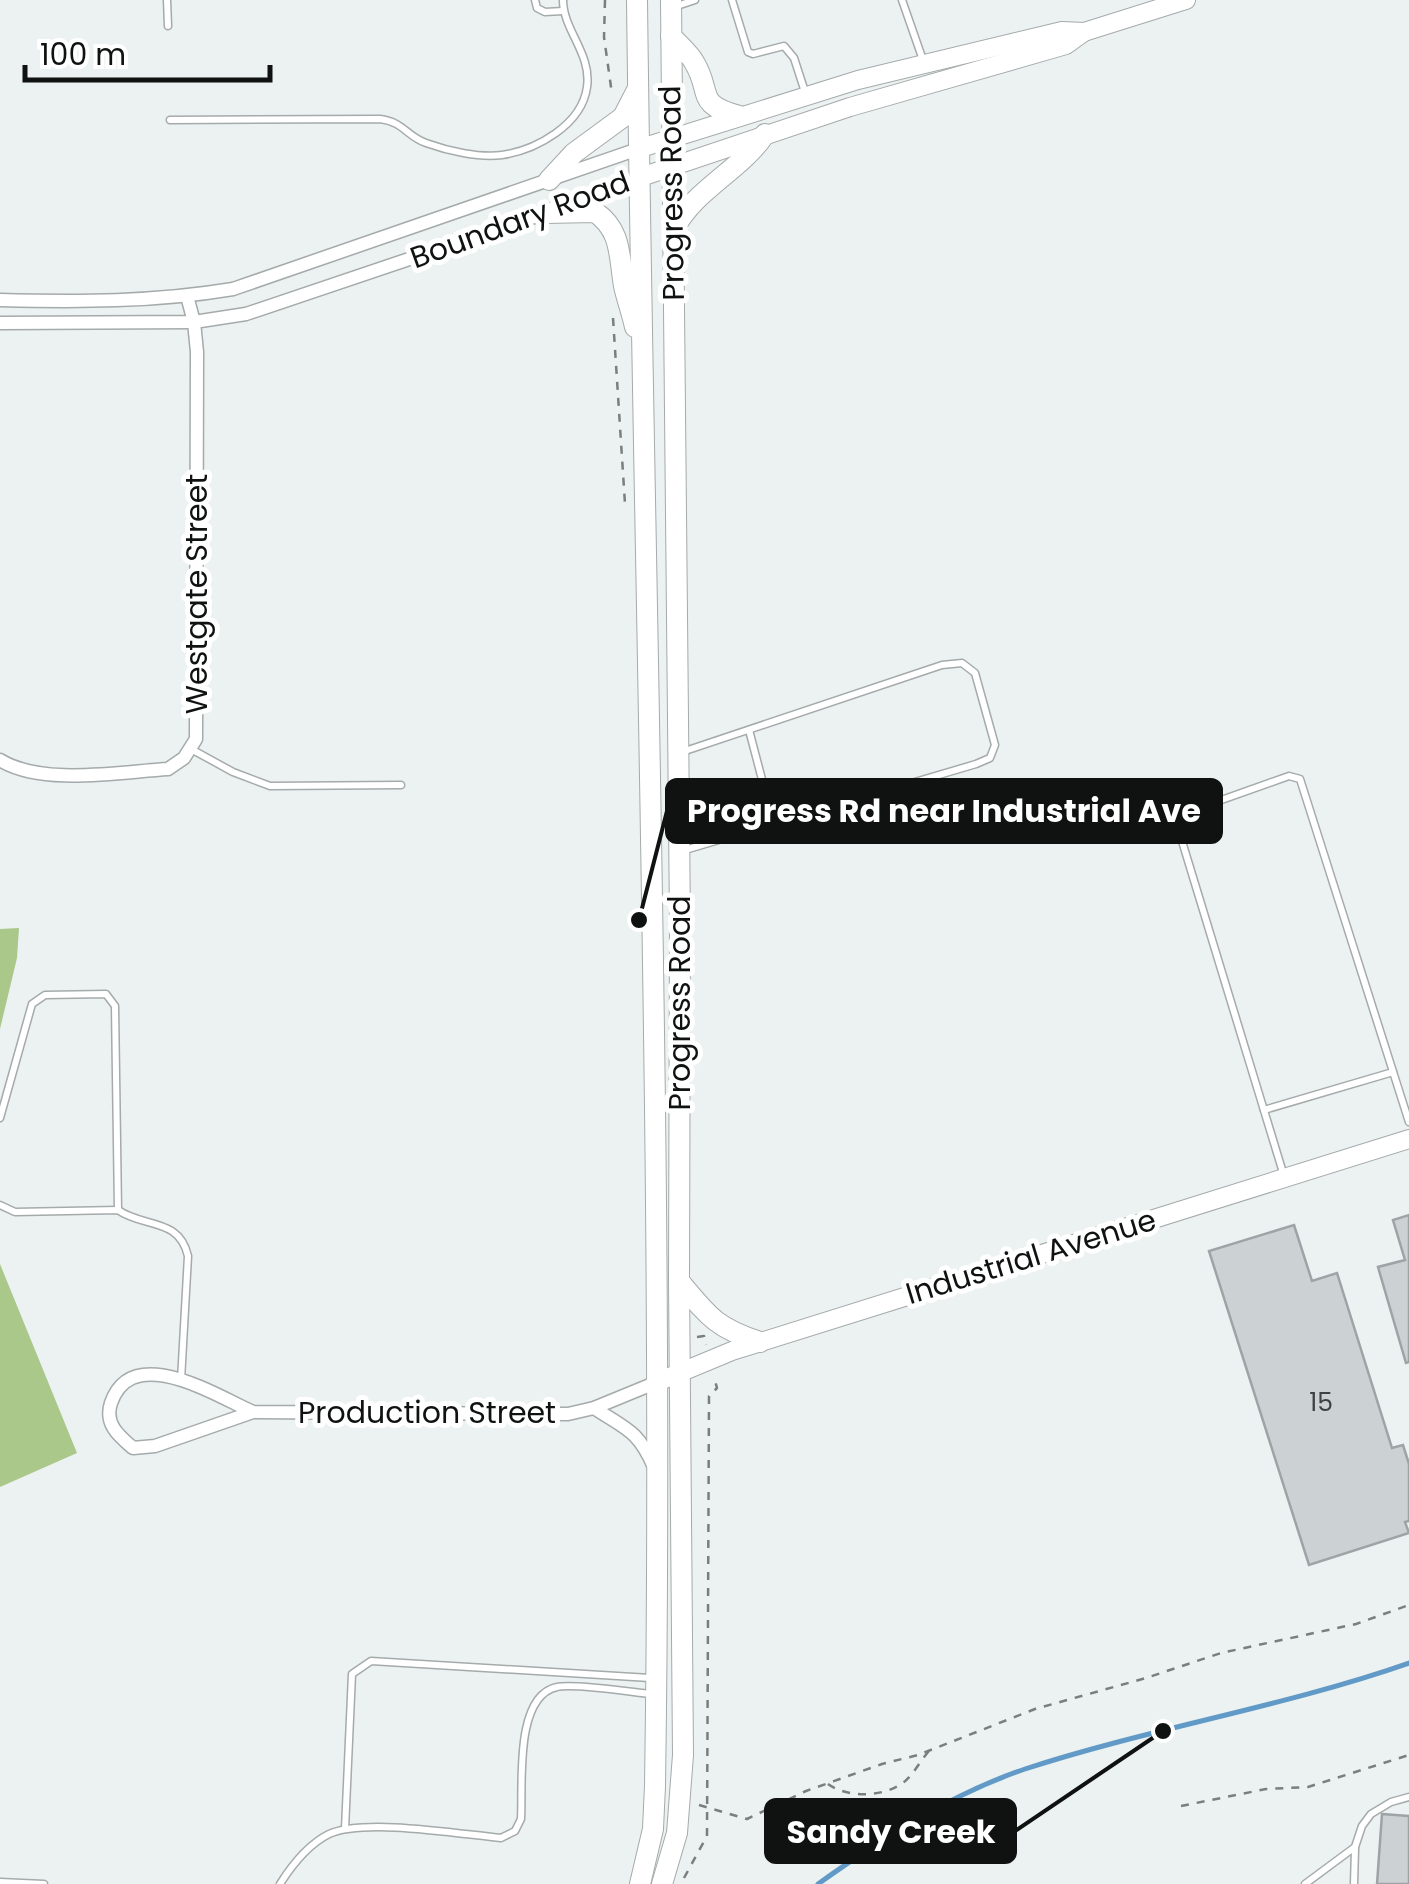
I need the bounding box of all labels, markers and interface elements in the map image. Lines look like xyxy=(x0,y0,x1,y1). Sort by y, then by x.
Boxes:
scale bar xyxy=(25,20,270,82)
text: 100 m xyxy=(40,33,126,76)
street label: Progress Road xyxy=(648,85,695,301)
street label: Boundary Road xyxy=(404,160,636,279)
street label: Westgate Street xyxy=(175,474,218,714)
callout: Progress Rd near Industrial Ave xyxy=(667,780,1221,842)
text: Progress Rd near Industrial Ave xyxy=(687,788,1201,833)
street label: Progress Road xyxy=(658,895,701,1111)
street label: Industrial Avenue xyxy=(900,1198,1161,1315)
house number: 15 xyxy=(1309,1385,1333,1420)
street label: Production Street xyxy=(298,1391,556,1434)
callout: Sandy Creek xyxy=(766,1800,1015,1862)
text: Sandy Creek xyxy=(787,1809,996,1854)

